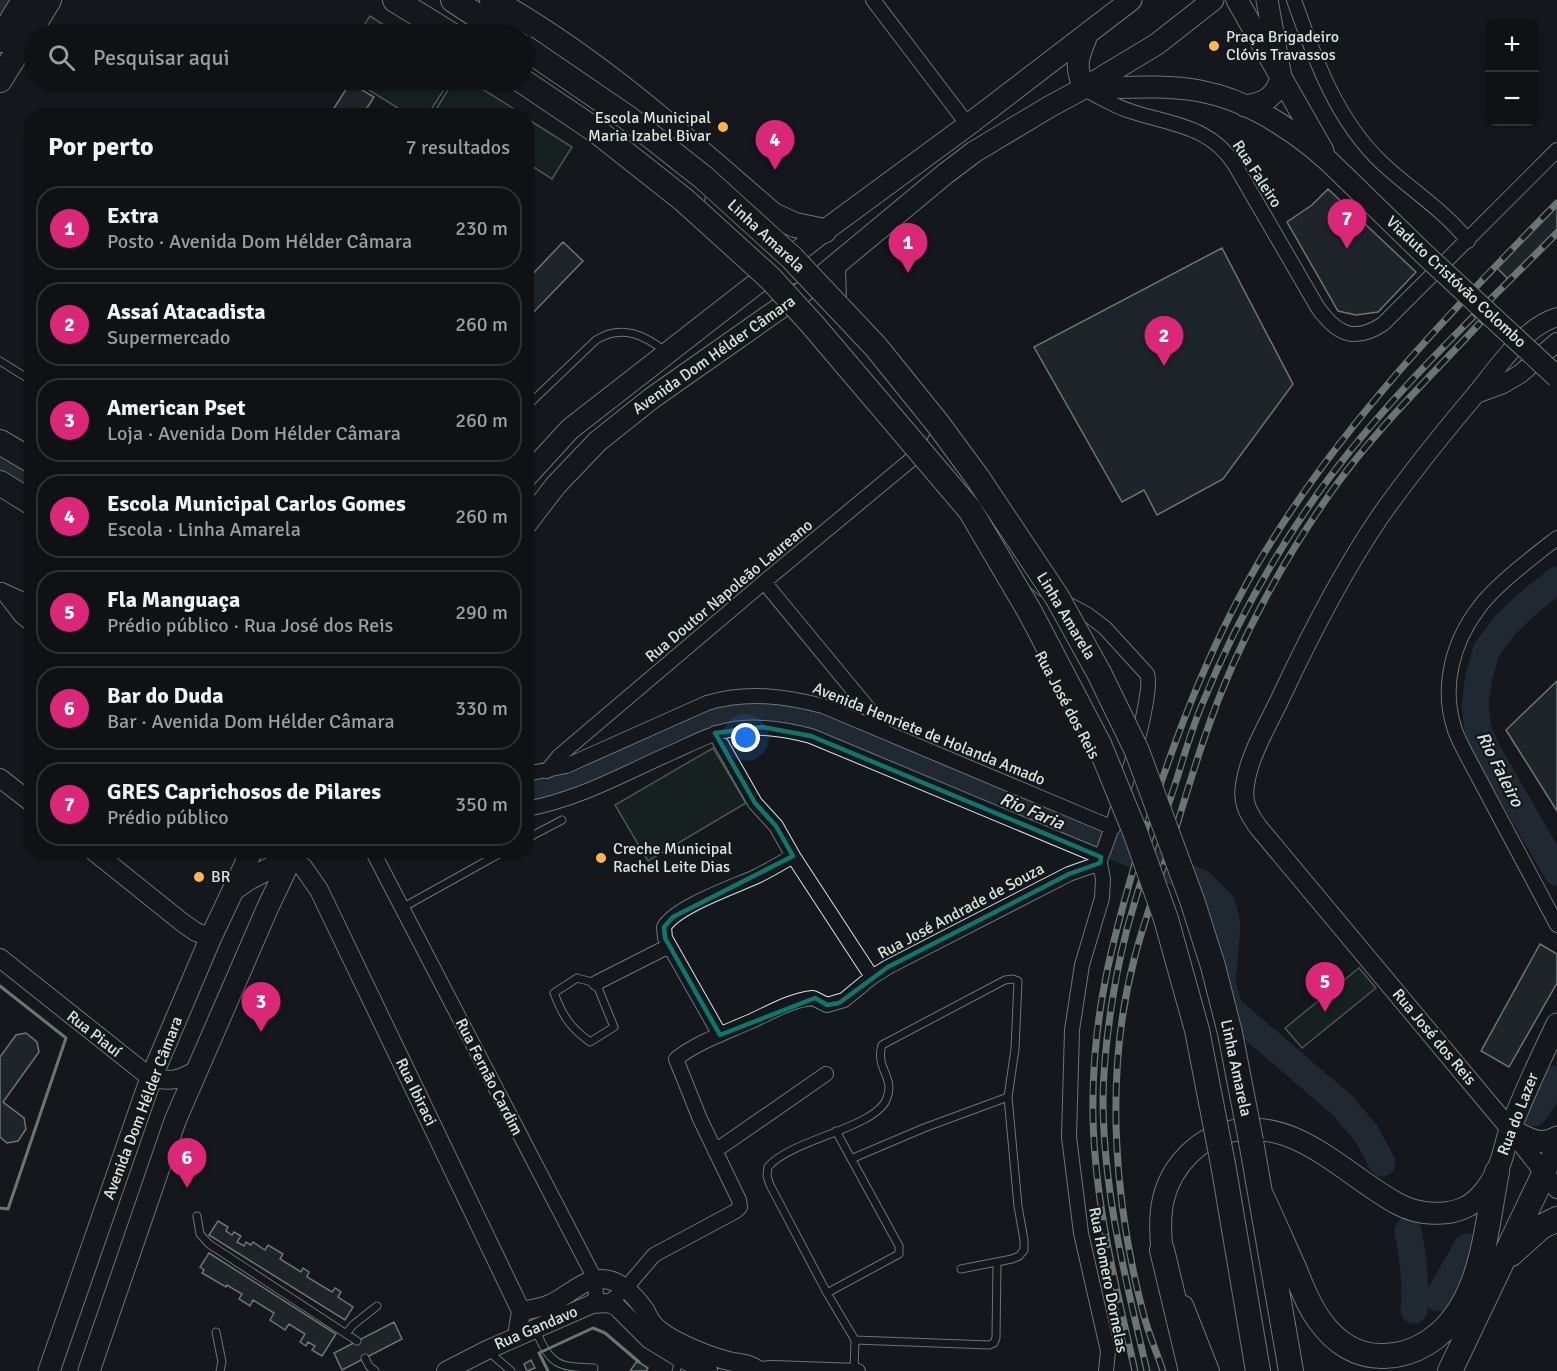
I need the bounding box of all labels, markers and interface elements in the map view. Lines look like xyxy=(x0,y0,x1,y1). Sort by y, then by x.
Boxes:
map controls xyxy=(1485,18,1539,126)
button: + xyxy=(1485,18,1539,72)
search box xyxy=(24,24,534,90)
place label: Praça Brigadeiro Clóvis Travassos xyxy=(1226,27,1339,65)
marker: Praça Brigadeiro Clóvis Travassos xyxy=(1207,39,1221,53)
icon: search xyxy=(45,41,78,74)
text: Pesquisar aqui xyxy=(93,44,229,71)
button: − xyxy=(1485,72,1539,126)
place label: Escola Municipal Maria Izabel Bivar xyxy=(588,108,711,146)
marker: Escola Municipal Maria Izabel Bivar xyxy=(716,120,730,134)
pin: 4 xyxy=(756,120,794,170)
text: Por perto xyxy=(48,131,154,163)
text: 7 resultados xyxy=(406,135,510,160)
street label: Rua Faleiro xyxy=(1228,137,1286,211)
street label: Linha Amarela xyxy=(723,195,809,277)
pin: 7 xyxy=(1328,200,1366,249)
text: Extra xyxy=(107,202,159,229)
street label: Viaduto Cristóvão Colombo xyxy=(1382,212,1530,352)
text: 1 xyxy=(64,216,75,241)
text: 230 m xyxy=(455,216,508,241)
pin: 1 xyxy=(888,224,928,273)
text: Posto · Avenida Dom Hélder Câmara xyxy=(107,229,412,254)
street label: Avenida Dom Hélder Câmara xyxy=(629,291,799,419)
text: Assaí Atacadista xyxy=(107,298,266,325)
text: 2 xyxy=(64,312,75,337)
text: 260 m xyxy=(455,312,508,337)
pin: 2 xyxy=(1144,316,1184,366)
text: Supermercado xyxy=(107,325,230,350)
text: American Pset xyxy=(107,394,246,421)
text: 3 xyxy=(64,408,75,433)
text: 260 m xyxy=(455,408,508,433)
text: Loja · Avenida Dom Hélder Câmara xyxy=(107,421,401,446)
text: Escola Municipal Carlos Gomes xyxy=(107,490,406,517)
text: 4 xyxy=(64,504,75,529)
text: 260 m xyxy=(455,504,508,529)
street label: Rua Doutor Napoleão Laureano xyxy=(641,515,817,667)
text: Escola · Linha Amarela xyxy=(107,517,301,542)
street label: Linha Amarela xyxy=(1032,569,1100,663)
text: Fla Manguaça xyxy=(107,586,240,613)
text: 5 xyxy=(64,600,75,625)
text: 290 m xyxy=(455,600,508,625)
text: Prédio público · Rua José dos Reis xyxy=(107,613,393,638)
street label: Rua José dos Reis xyxy=(1030,647,1104,763)
street label: Avenida Henriete de Holanda Amado xyxy=(810,678,1048,790)
text: Bar do Duda xyxy=(107,682,223,709)
text: 6 xyxy=(64,696,75,721)
text: 330 m xyxy=(455,696,508,721)
text: Bar · Avenida Dom Hélder Câmara xyxy=(107,709,395,734)
your location xyxy=(731,723,760,752)
water label: Rio Faleiro xyxy=(1472,728,1529,812)
text: GRES Caprichosos de Pilares xyxy=(107,778,381,805)
water label: Rio Faria xyxy=(996,788,1068,835)
text: 7 xyxy=(64,792,75,817)
text: 350 m xyxy=(455,792,508,817)
text: Prédio público xyxy=(107,805,229,830)
place label: Creche Municipal Rachel Leite Dias xyxy=(613,839,732,877)
marker: Creche Municipal Rachel Leite Dias xyxy=(594,851,608,865)
street label: Rua José Andrade de Souza xyxy=(874,859,1048,963)
place label: BR xyxy=(211,867,231,887)
marker: BR xyxy=(192,870,206,884)
pin: 5 xyxy=(1306,962,1344,1012)
pin: 3 xyxy=(242,982,280,1032)
street label: Rua José dos Reis xyxy=(1388,985,1480,1089)
street label: Rua Piauí xyxy=(63,1006,126,1062)
street label: Avenida Dom Hélder Câmara xyxy=(99,1014,187,1202)
street label: Rua Fernão Cardim xyxy=(451,1015,527,1139)
street label: Linha Amarela xyxy=(1216,1018,1256,1118)
street label: Rua Ibiraci xyxy=(391,1055,441,1129)
street label: Rua do Lazer xyxy=(1493,1070,1543,1158)
pin: 6 xyxy=(168,1138,207,1188)
street label: Rua Homero Dornelas xyxy=(1084,1205,1132,1355)
street label: Rua Gandavo xyxy=(491,1302,581,1354)

